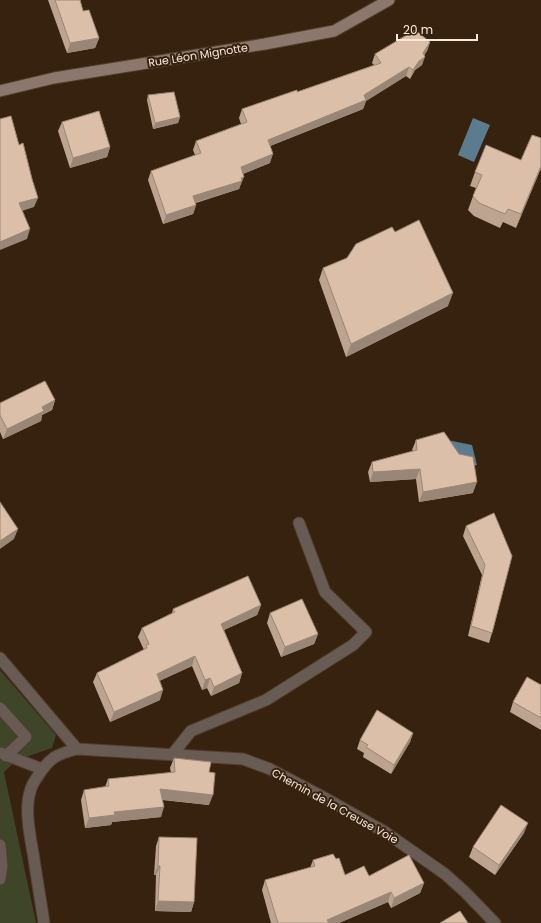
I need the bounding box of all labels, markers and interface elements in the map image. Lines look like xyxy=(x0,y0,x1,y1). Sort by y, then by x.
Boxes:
scale bar xyxy=(397,16,477,42)
text: 20 m xyxy=(403,21,433,38)
street label: Rue Léon Mignotte xyxy=(147,39,249,71)
street label: Chemin de la Creuse Voie xyxy=(269,764,401,848)

